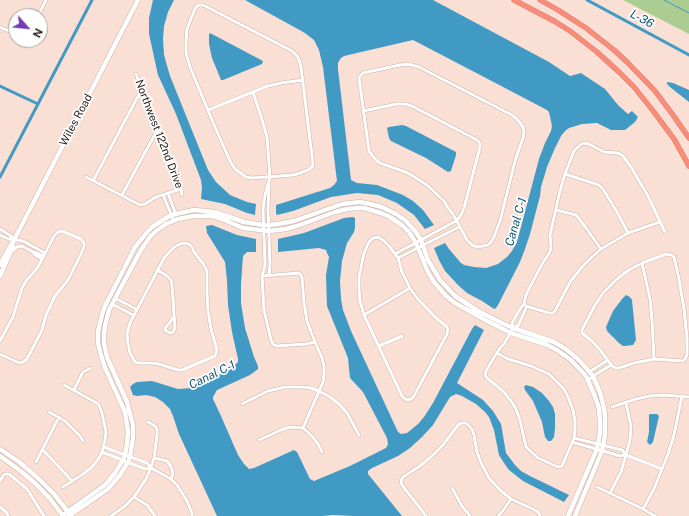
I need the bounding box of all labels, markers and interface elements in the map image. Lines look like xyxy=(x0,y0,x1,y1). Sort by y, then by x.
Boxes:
water label: L-36 xyxy=(628,7,656,31)
north arrow xyxy=(8,8,48,48)
text: N xyxy=(31,26,45,40)
street label: Northwest 122nd Drive xyxy=(132,78,186,190)
street label: Wiles Road xyxy=(57,92,95,148)
water label: Canal C-1 xyxy=(502,196,530,248)
water label: Canal C-1 xyxy=(186,358,238,392)

